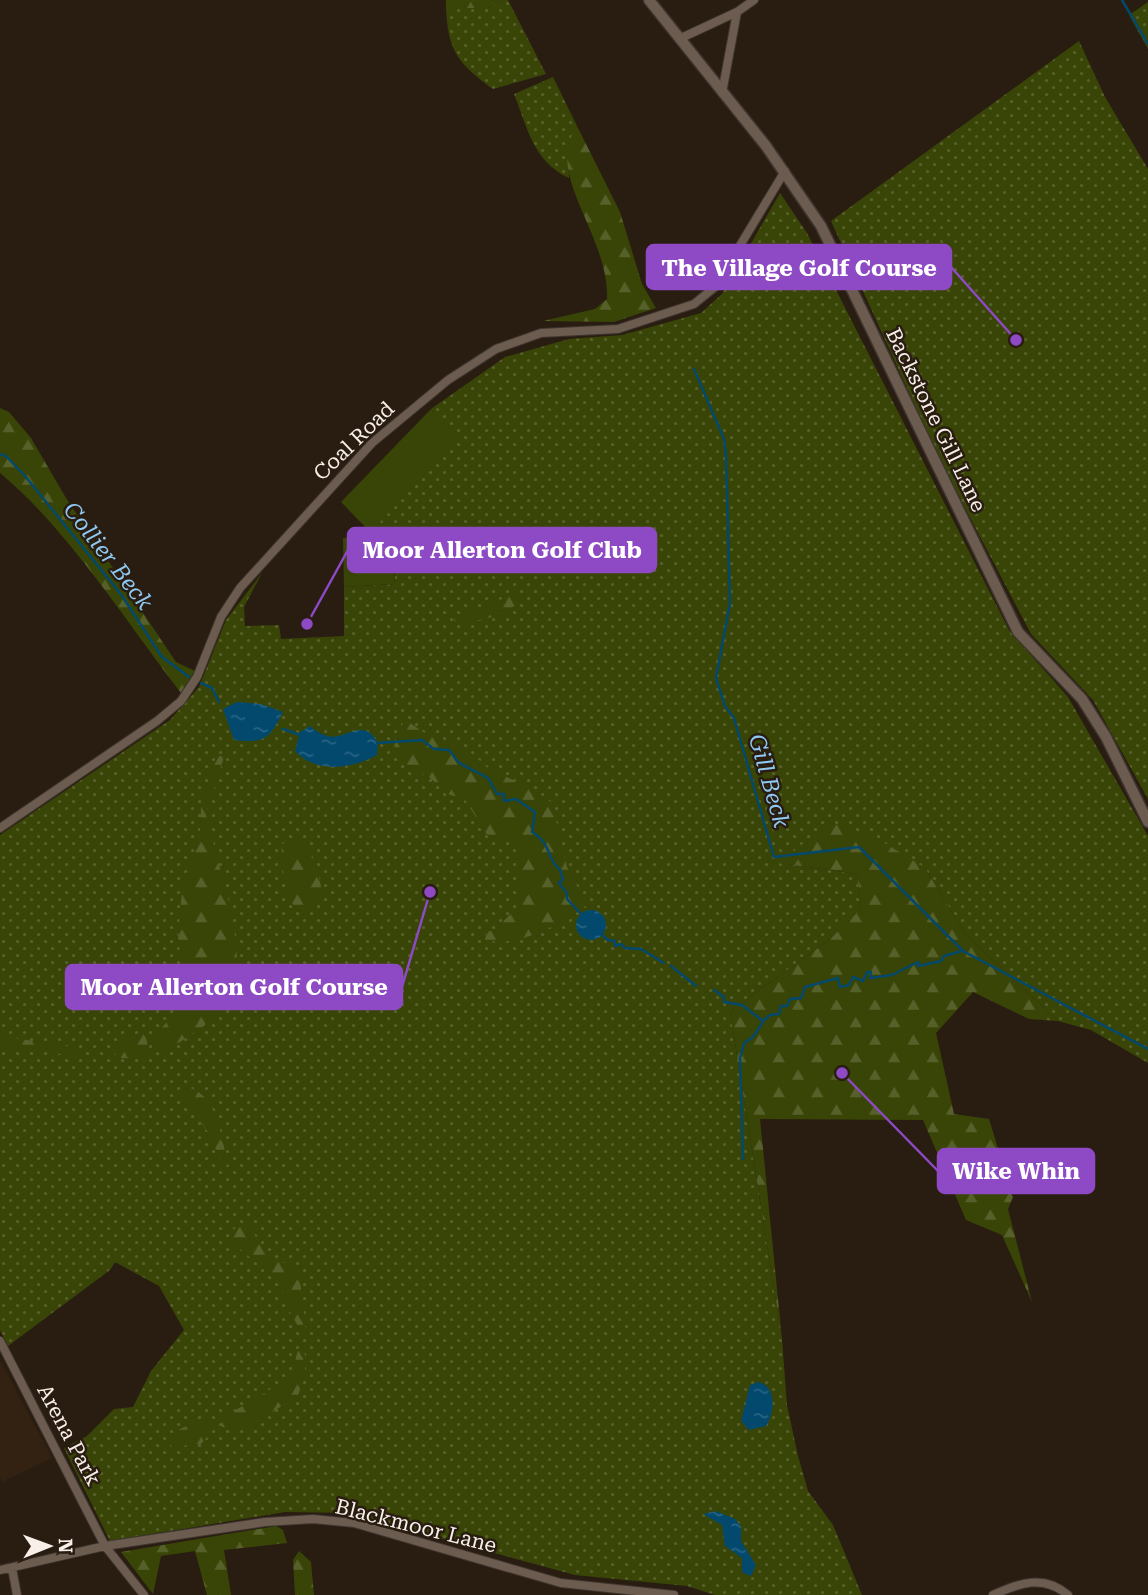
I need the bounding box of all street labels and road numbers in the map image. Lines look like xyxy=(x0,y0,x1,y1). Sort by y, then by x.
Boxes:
street label: Backstone Gill Lane xyxy=(881,324,991,516)
street label: Coal Road xyxy=(309,396,400,485)
street label: Arena Park xyxy=(32,1380,106,1490)
street label: Blackmoor Lane xyxy=(333,1494,499,1558)

